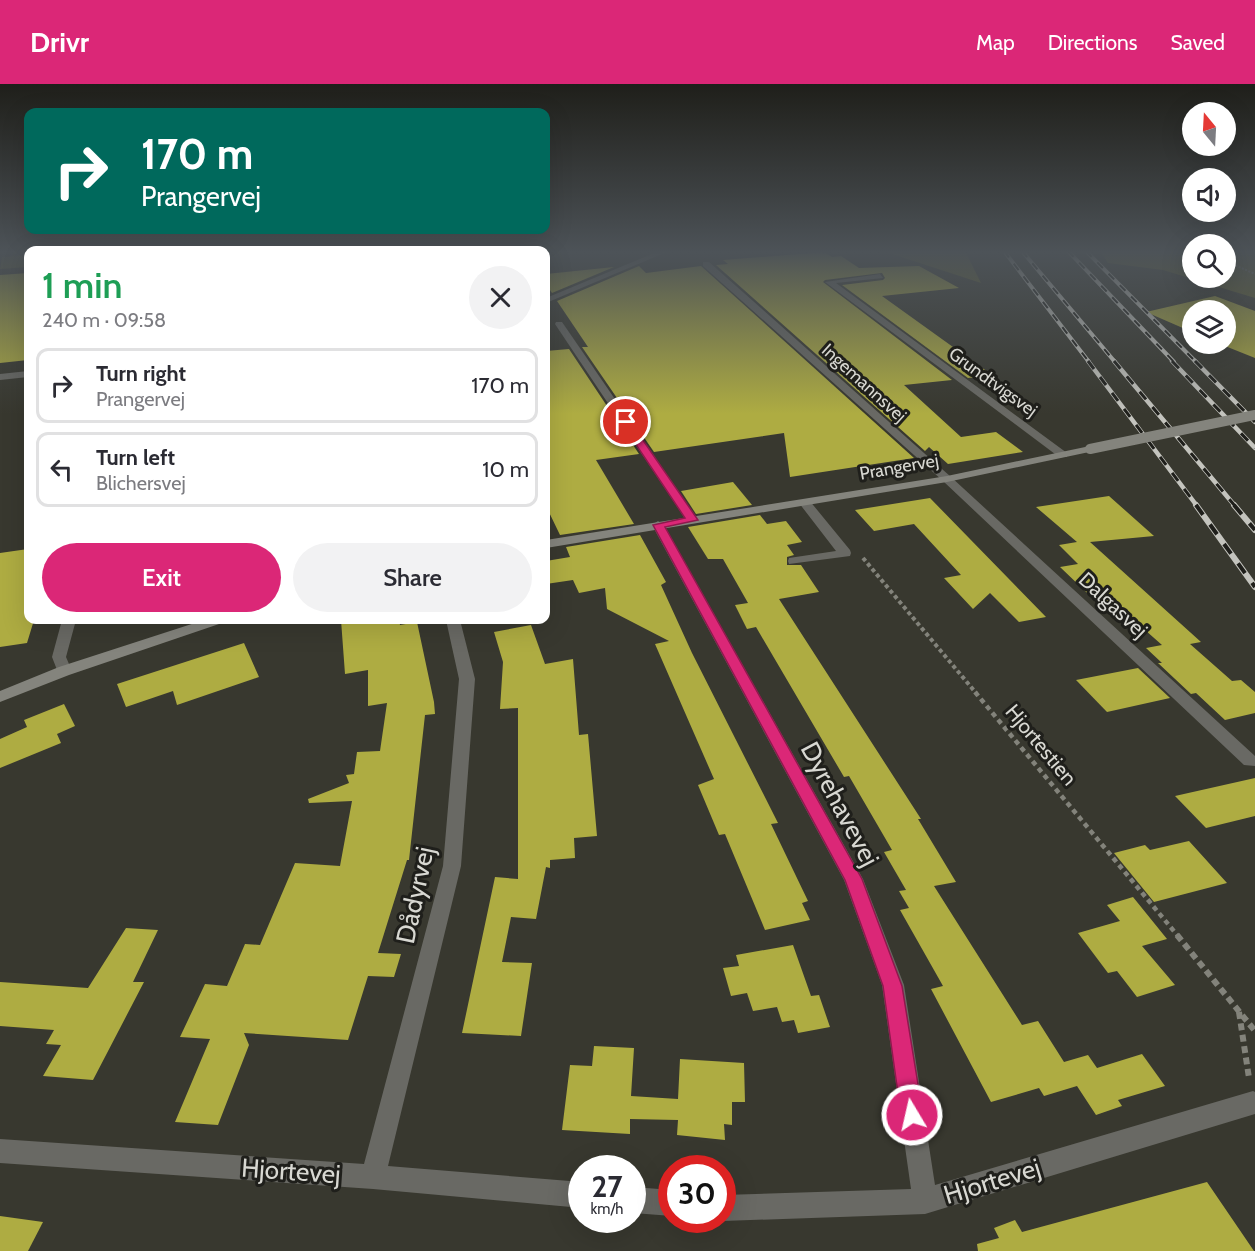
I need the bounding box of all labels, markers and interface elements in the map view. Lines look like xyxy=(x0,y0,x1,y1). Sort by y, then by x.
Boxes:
text: Drivr xyxy=(30,25,89,59)
text: Map xyxy=(976,30,1015,55)
text: Directions xyxy=(1048,30,1137,55)
text: Saved xyxy=(1170,30,1225,55)
north arrow xyxy=(1182,102,1236,156)
map controls xyxy=(1182,102,1236,354)
text: 170 m xyxy=(141,128,253,180)
icon: right xyxy=(42,132,120,210)
button: sound xyxy=(1182,168,1236,222)
text: Prangervej xyxy=(141,180,261,213)
button: search xyxy=(1182,234,1236,288)
text: 1 min xyxy=(42,263,122,307)
button: close xyxy=(469,266,532,329)
button: layers xyxy=(1182,300,1236,354)
text: 240 m · 09:58 xyxy=(42,308,166,332)
street label: Ingemannsvej xyxy=(817,339,911,427)
street label: Grundtvigsvej xyxy=(944,343,1042,421)
text: Turn right xyxy=(96,360,186,387)
icon: right xyxy=(45,369,78,402)
text: 170 m xyxy=(471,372,529,399)
text: Prangervej xyxy=(96,387,185,411)
pin xyxy=(600,396,651,447)
icon: arrive xyxy=(609,405,642,438)
text: Turn left xyxy=(96,444,175,471)
street label: Prangervej xyxy=(858,449,940,485)
icon: left xyxy=(45,453,78,486)
text: 10 m xyxy=(482,456,529,483)
text: Blichersvej xyxy=(96,471,186,495)
button: Exit xyxy=(42,543,281,612)
button: Share xyxy=(293,543,532,612)
street label: Dalgasvej xyxy=(1073,567,1153,643)
street label: Hjortestien xyxy=(1000,699,1082,791)
street label: Dyrehavevej xyxy=(794,736,886,872)
street label: Dådyrvej xyxy=(389,844,441,946)
position arrow xyxy=(880,1083,944,1147)
street label: Hjortevej xyxy=(940,1151,1044,1211)
street label: Hjortevej xyxy=(240,1152,342,1190)
speed limit sign: 30 xyxy=(658,1155,736,1233)
text: 27 xyxy=(591,1168,623,1205)
text: km/h xyxy=(591,1200,623,1218)

